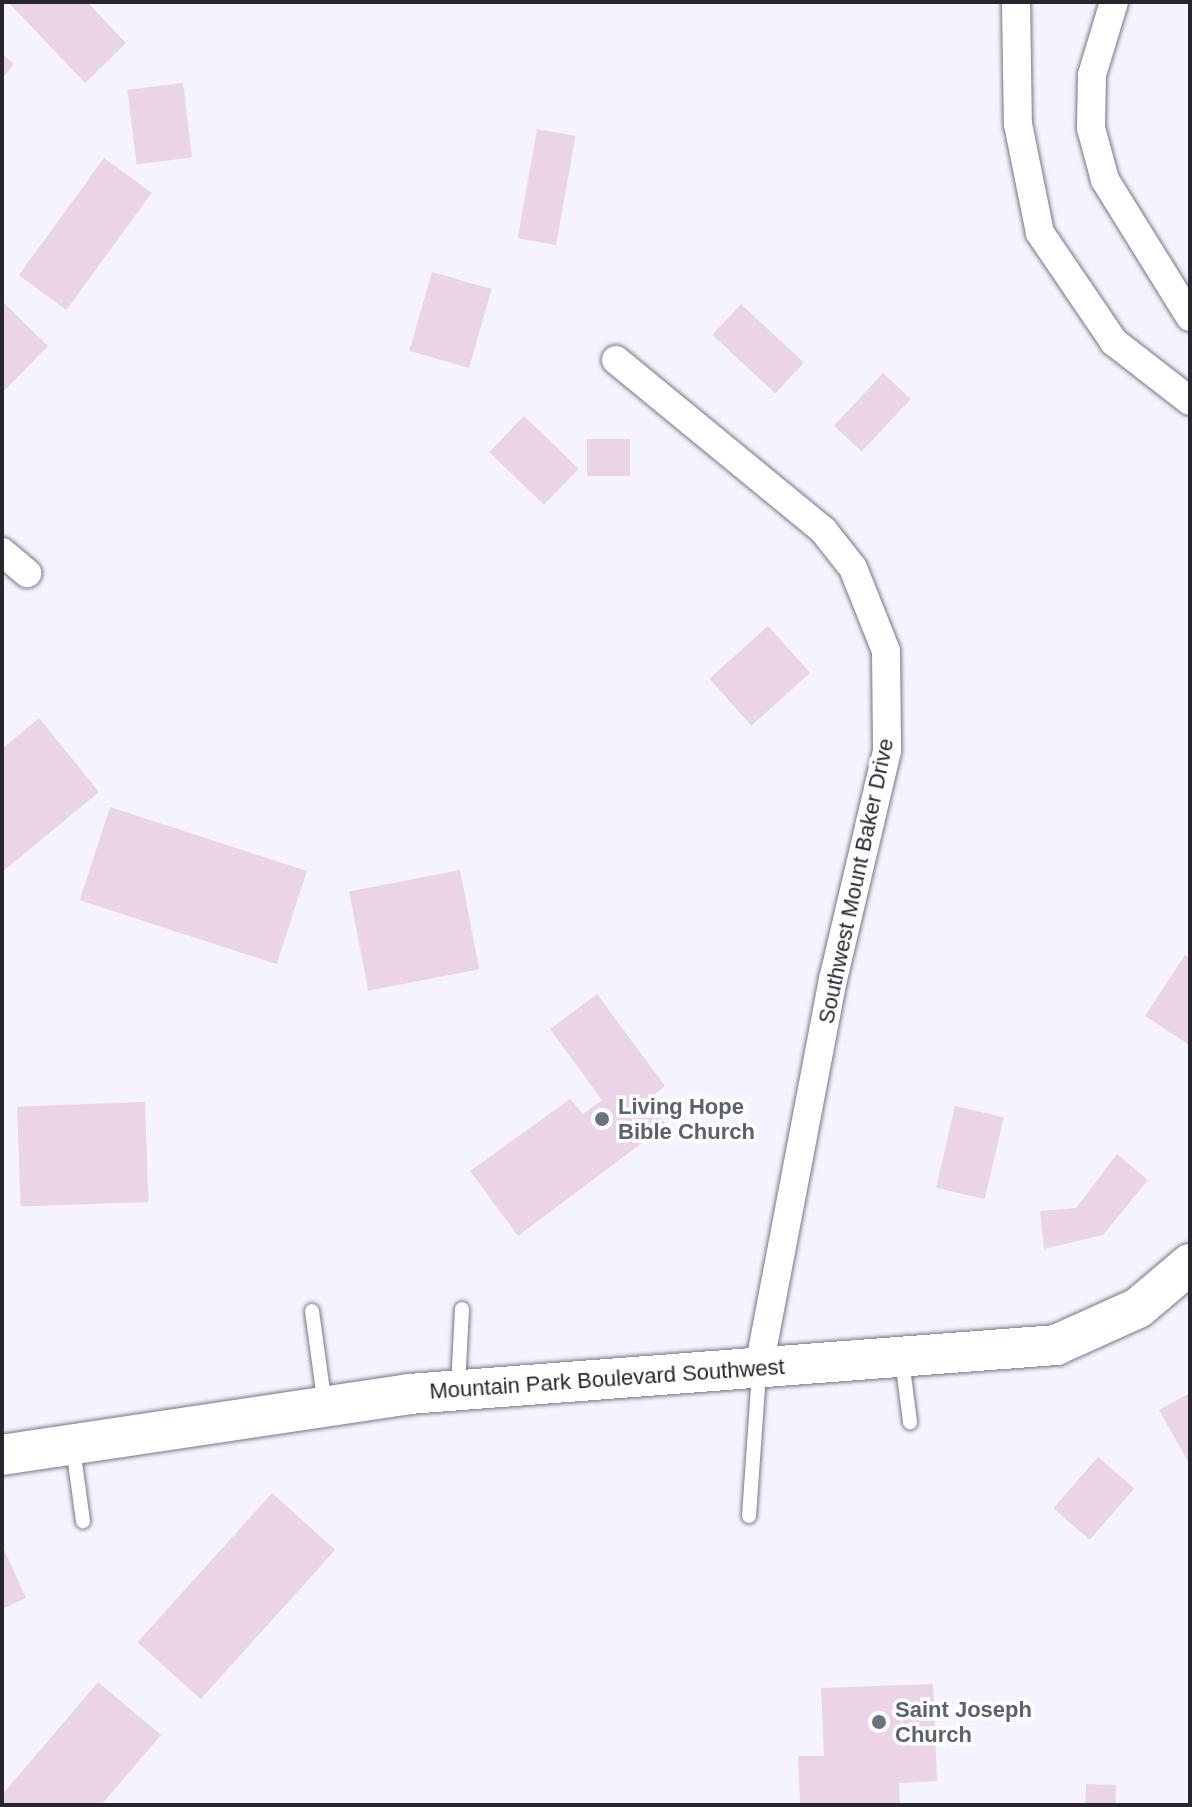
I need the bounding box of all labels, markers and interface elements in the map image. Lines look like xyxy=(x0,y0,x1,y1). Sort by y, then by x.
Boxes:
street label: Southwest Mount Baker Drive xyxy=(813,736,899,1026)
place label: Living Hope Bible Church xyxy=(618,1093,755,1144)
marker: Living Hope Bible Church xyxy=(593,1110,611,1128)
street label: Mountain Park Boulevard Southwest xyxy=(429,1353,785,1405)
place label: Saint Joseph Church xyxy=(895,1696,1032,1748)
marker: Saint Joseph Church xyxy=(870,1713,888,1731)

